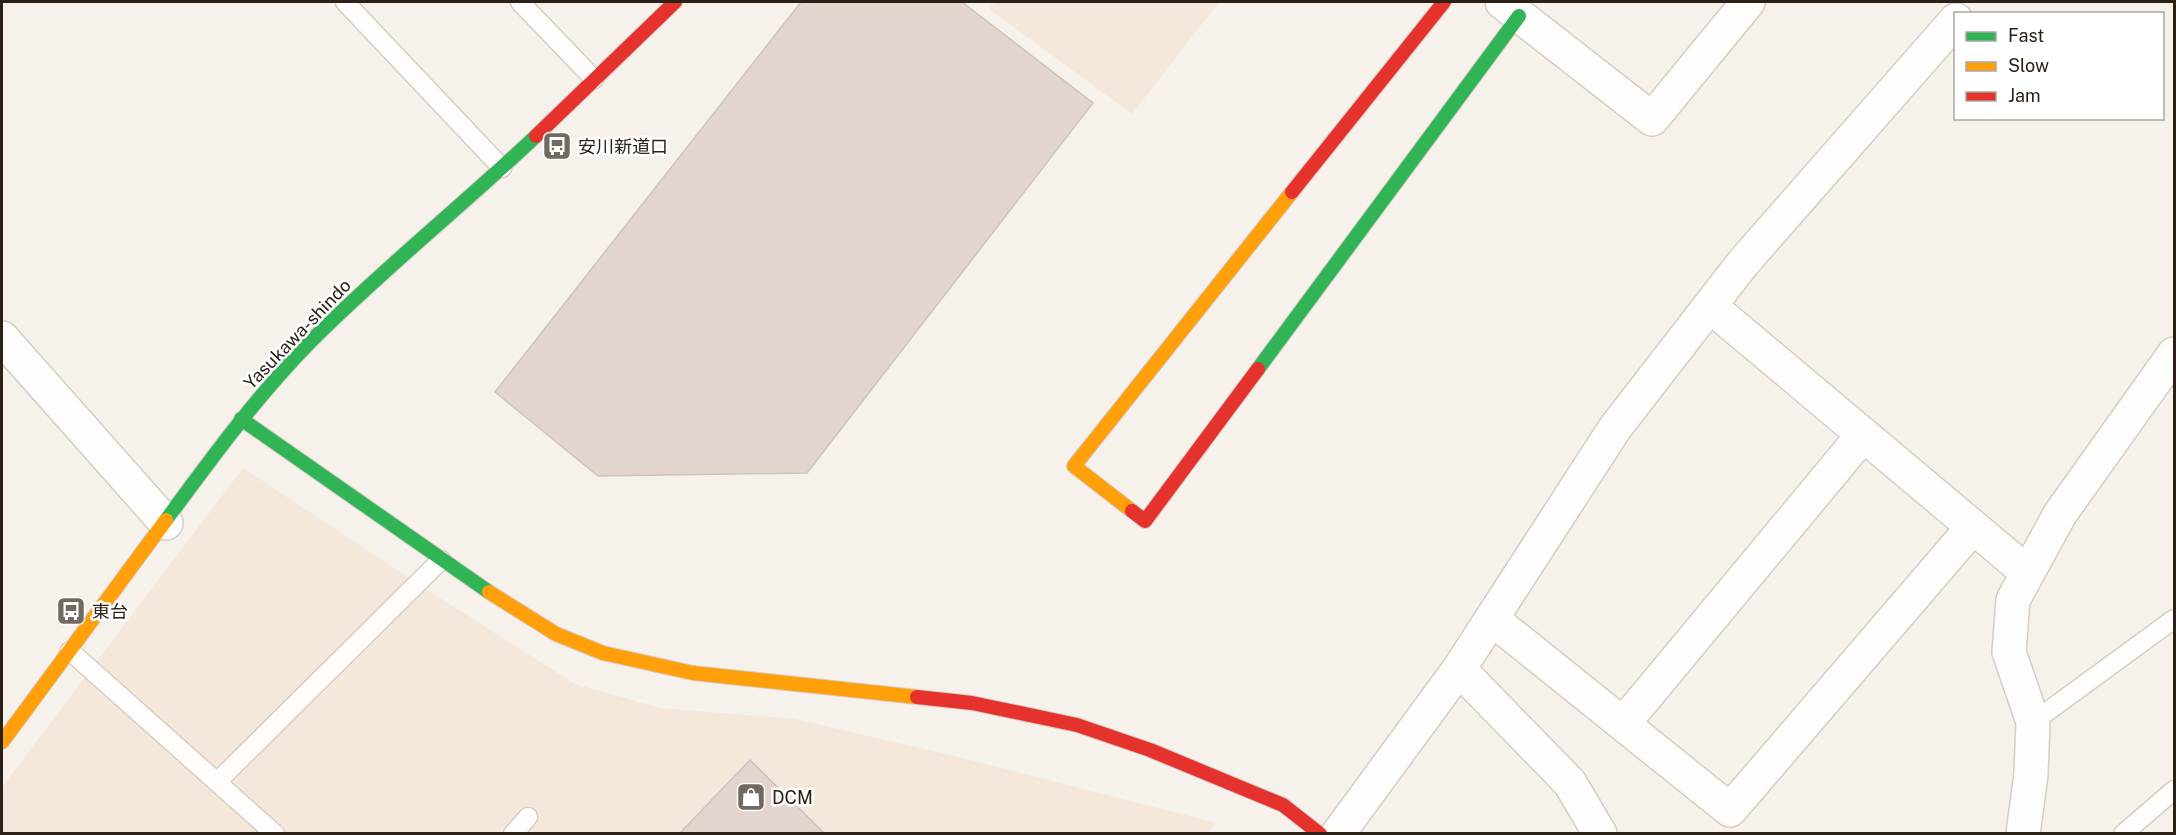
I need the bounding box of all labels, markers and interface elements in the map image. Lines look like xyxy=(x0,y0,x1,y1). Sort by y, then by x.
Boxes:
legend xyxy=(1954,12,2164,120)
text: Fast xyxy=(2008,25,2044,46)
text: Slow xyxy=(2008,55,2049,76)
text: Jam xyxy=(2008,85,2041,106)
bus stop icon: 安川新道口 xyxy=(541,130,573,162)
place label: 安川新道口 xyxy=(578,136,668,157)
street label: Yasukawa-shindo xyxy=(239,275,355,393)
bus stop icon: 東台 xyxy=(55,595,87,627)
place label: 東台 xyxy=(92,601,128,622)
shop icon: DCM xyxy=(735,781,767,813)
place label: DCM xyxy=(772,787,813,808)

